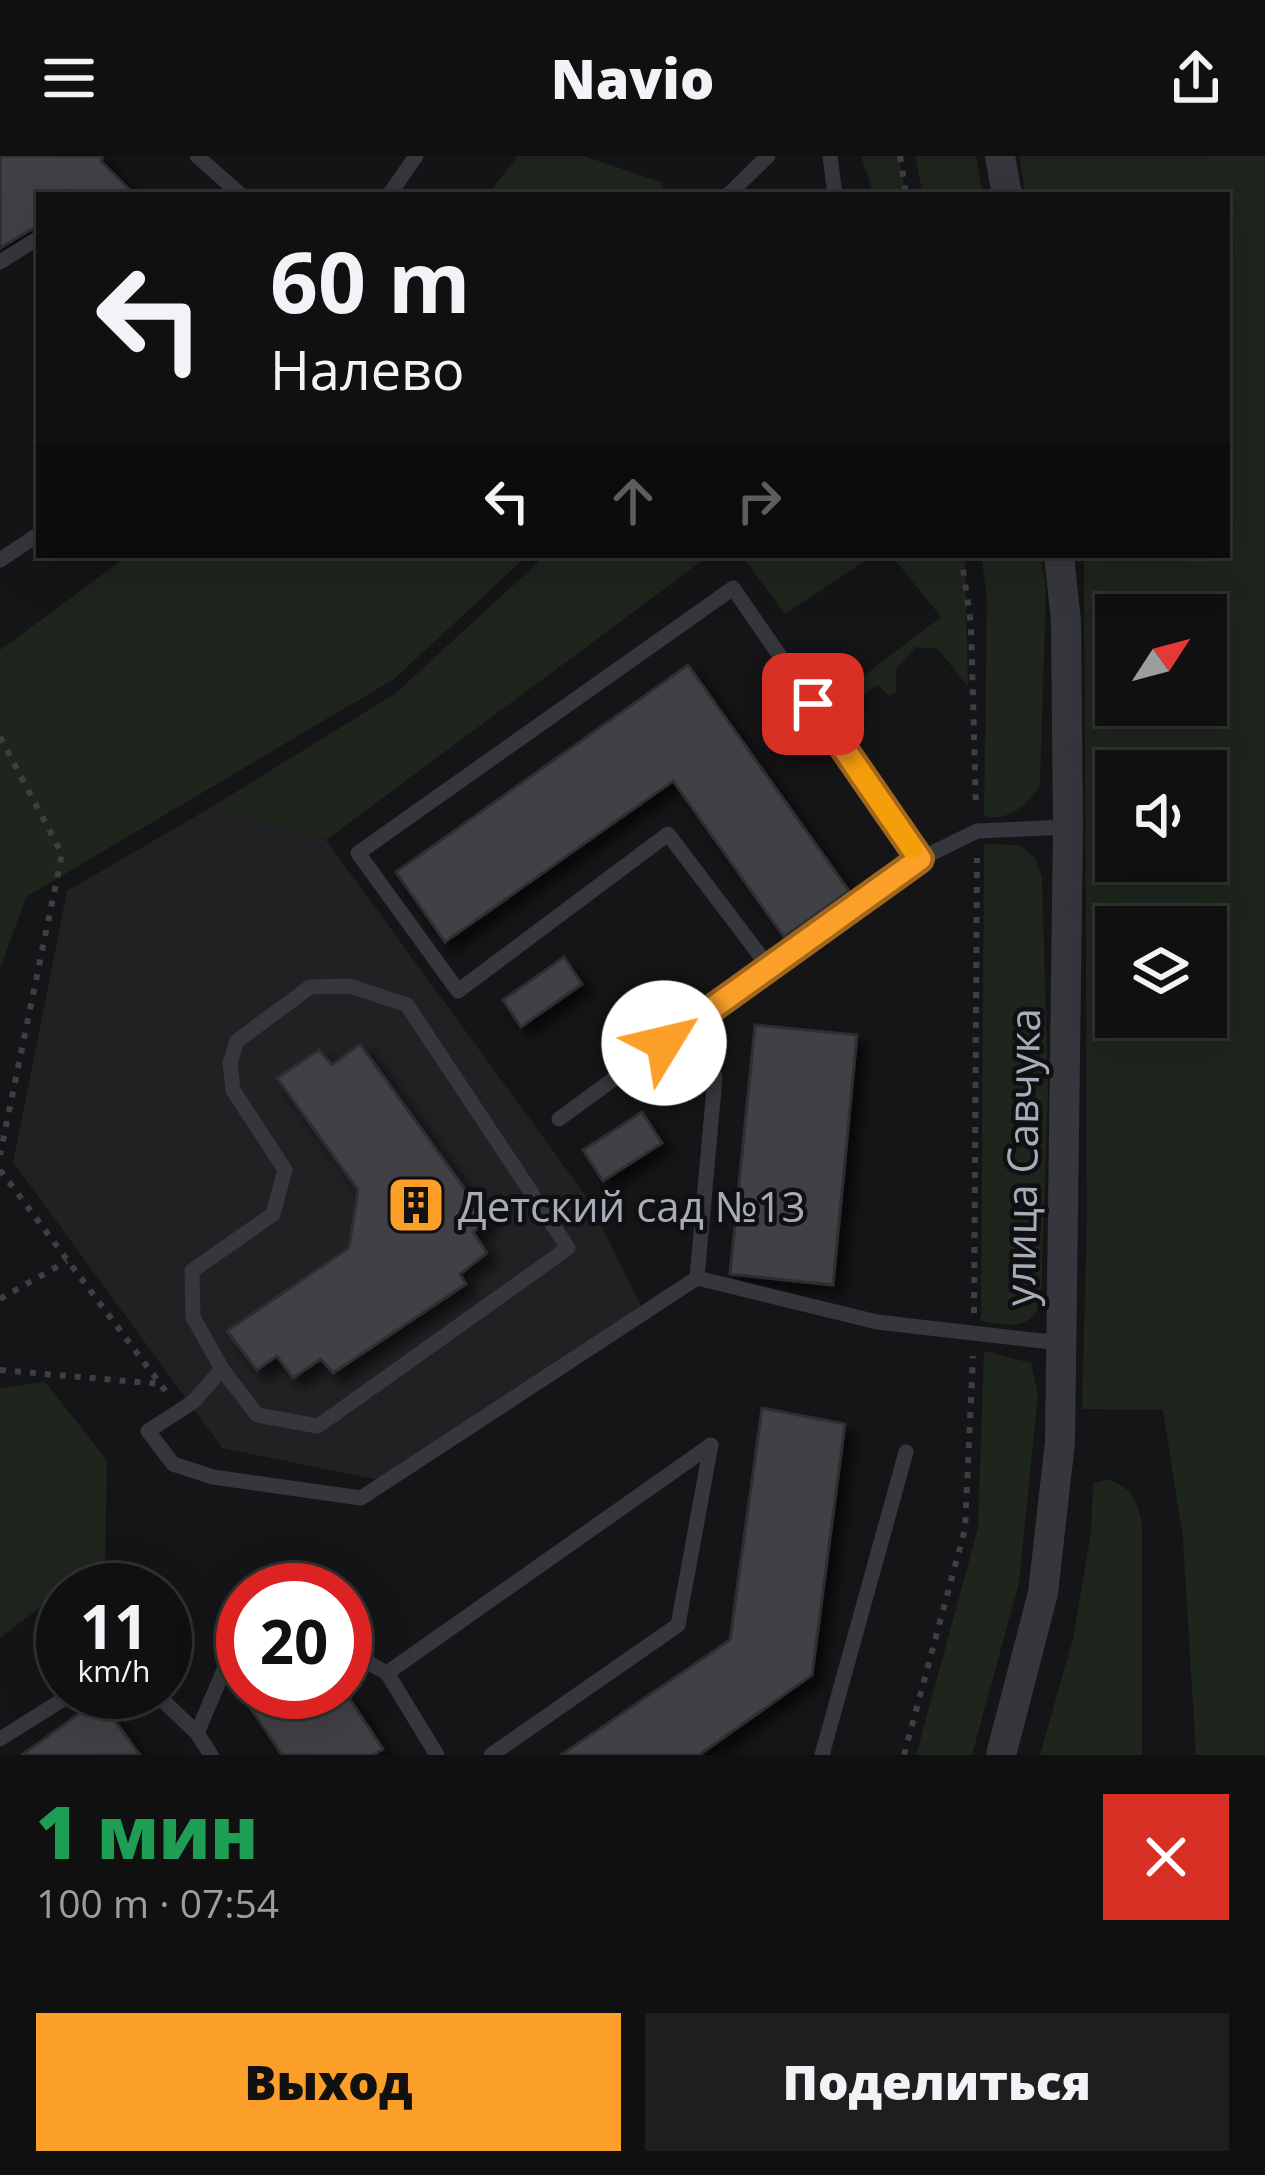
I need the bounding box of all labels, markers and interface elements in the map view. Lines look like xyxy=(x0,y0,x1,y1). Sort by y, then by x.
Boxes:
text: Navio xyxy=(551,41,714,115)
icon: menu xyxy=(36,45,102,111)
icon: share xyxy=(1163,45,1229,111)
text: 60 m xyxy=(270,223,470,338)
icon: left xyxy=(72,240,228,396)
text: Налево xyxy=(270,332,465,406)
icon: left xyxy=(474,468,540,534)
icon: ahead xyxy=(600,468,666,534)
icon: right xyxy=(726,468,792,534)
north arrow xyxy=(1095,594,1227,726)
map controls xyxy=(1095,594,1227,1038)
pin xyxy=(762,653,864,755)
icon: arrive xyxy=(780,671,846,737)
button: sound xyxy=(1095,750,1227,882)
button: layers xyxy=(1095,906,1227,1038)
position arrow xyxy=(601,980,727,1106)
street label: улица Савчука xyxy=(990,1008,1052,1306)
building icon: Детский сад №13 xyxy=(385,1174,447,1236)
place label: Детский сад №13 xyxy=(458,1177,806,1234)
speed limit sign: 20 xyxy=(216,1563,372,1719)
text: 11 xyxy=(80,1585,148,1667)
text: km/h xyxy=(78,1650,150,1691)
text: 1 мин xyxy=(36,1782,258,1880)
button: close xyxy=(1103,1794,1229,1920)
text: 100 m · 07:54 xyxy=(36,1876,279,1929)
button: Выход xyxy=(36,2013,621,2151)
button: Поделиться xyxy=(645,2013,1229,2151)

